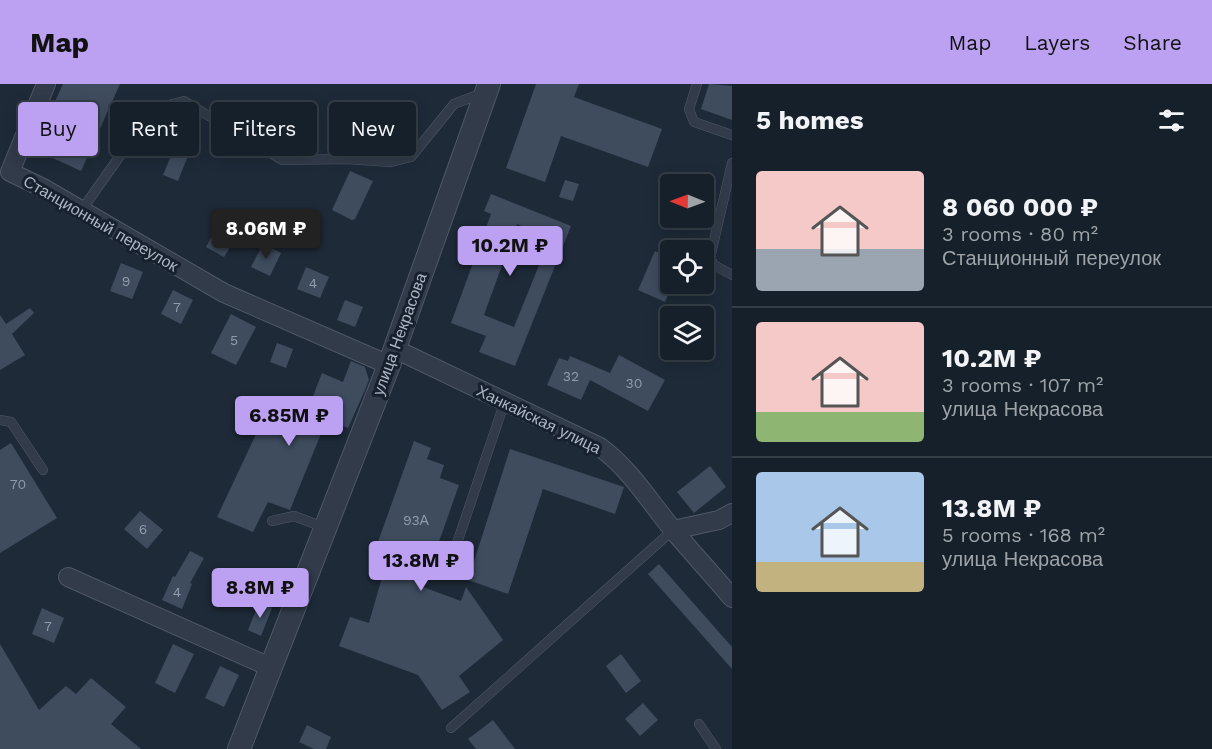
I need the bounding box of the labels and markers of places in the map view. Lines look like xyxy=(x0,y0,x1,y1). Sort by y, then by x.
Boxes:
pin: 8.06M ₽ xyxy=(211,209,321,260)
pin: 10.2M ₽ xyxy=(455,226,565,277)
pin: 6.85M ₽ xyxy=(234,396,344,447)
pin: 13.8M ₽ xyxy=(366,541,476,592)
pin: 8.8M ₽ xyxy=(211,568,309,619)

